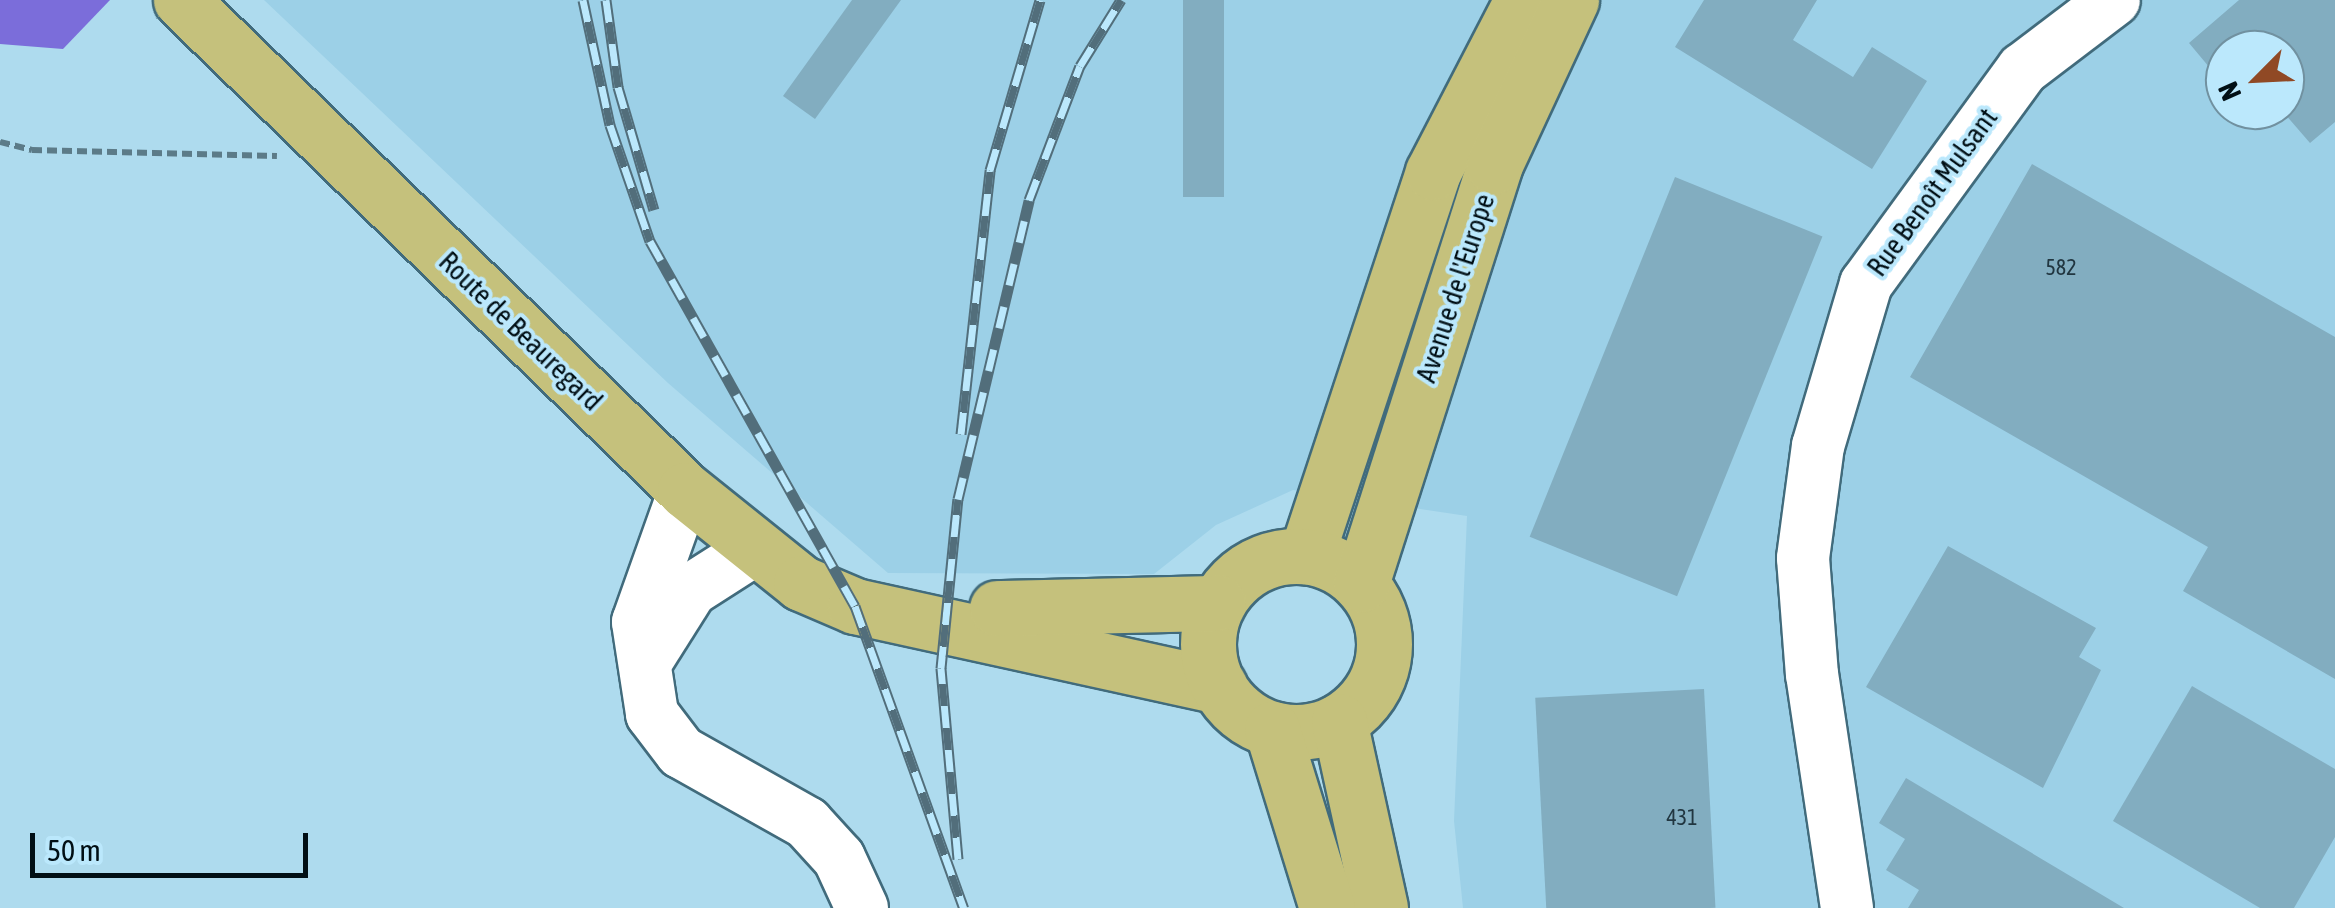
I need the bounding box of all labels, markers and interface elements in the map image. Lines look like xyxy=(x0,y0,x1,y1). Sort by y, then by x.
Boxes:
north arrow xyxy=(2205,30,2305,130)
text: N xyxy=(2211,77,2247,105)
street label: Rue Benoît Mulsant xyxy=(1860,101,2004,283)
street label: Avenue de l'Europe xyxy=(1409,190,1501,386)
street label: Route de Beauregard xyxy=(432,244,610,418)
house number: 582 xyxy=(2045,255,2077,281)
house number: 431 xyxy=(1666,805,1698,831)
scale bar xyxy=(35,813,312,875)
text: 50 m xyxy=(47,833,101,867)

